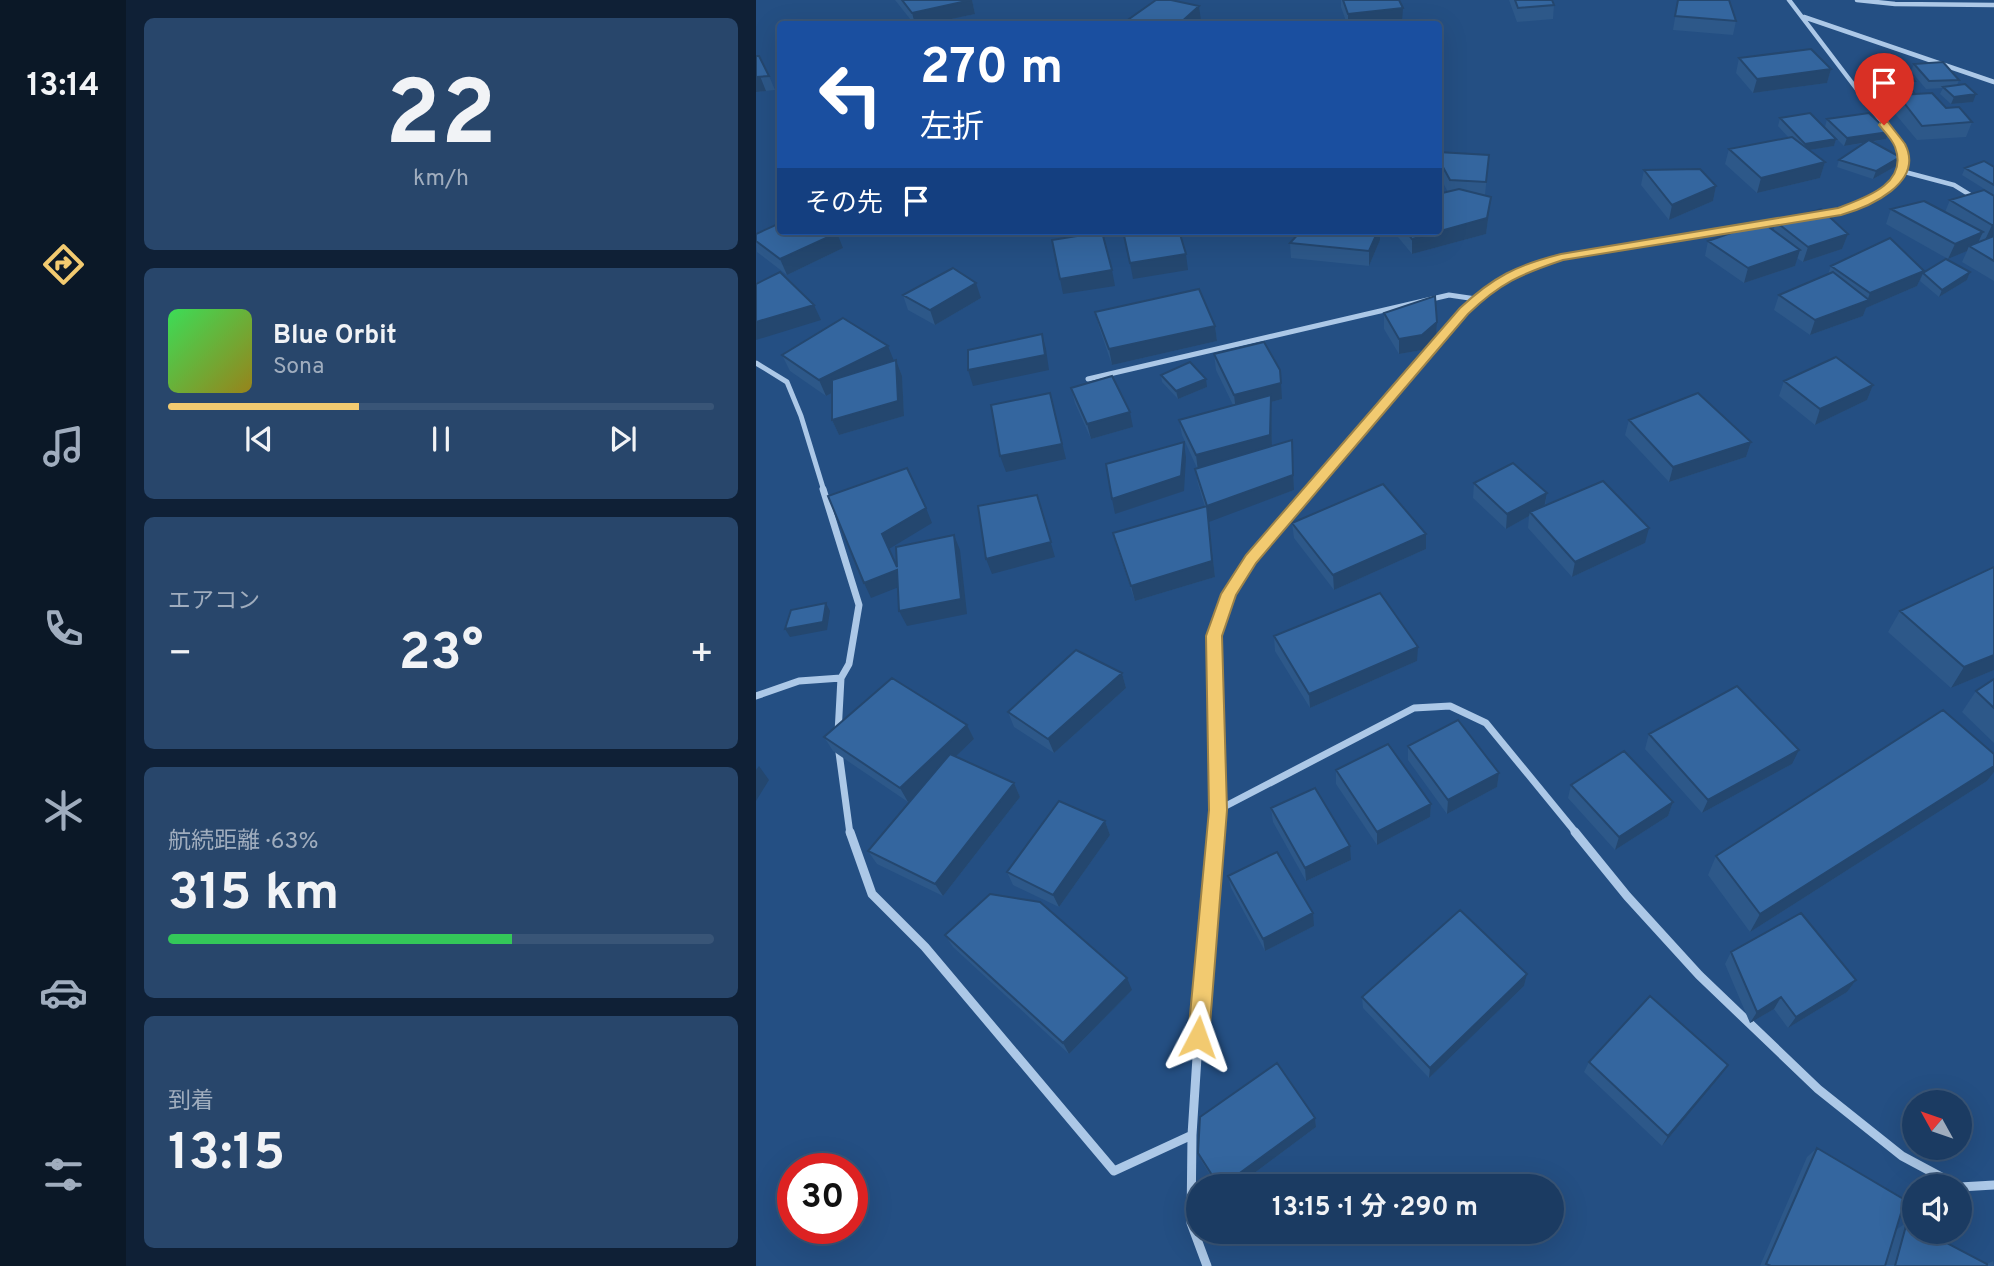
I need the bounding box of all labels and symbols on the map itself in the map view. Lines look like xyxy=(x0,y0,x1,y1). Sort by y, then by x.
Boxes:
pin xyxy=(1854,53,1914,125)
position arrow xyxy=(1161,1000,1235,1074)
north arrow xyxy=(1902,1090,1972,1160)
speed limit sign: 30 xyxy=(777,1153,868,1244)

